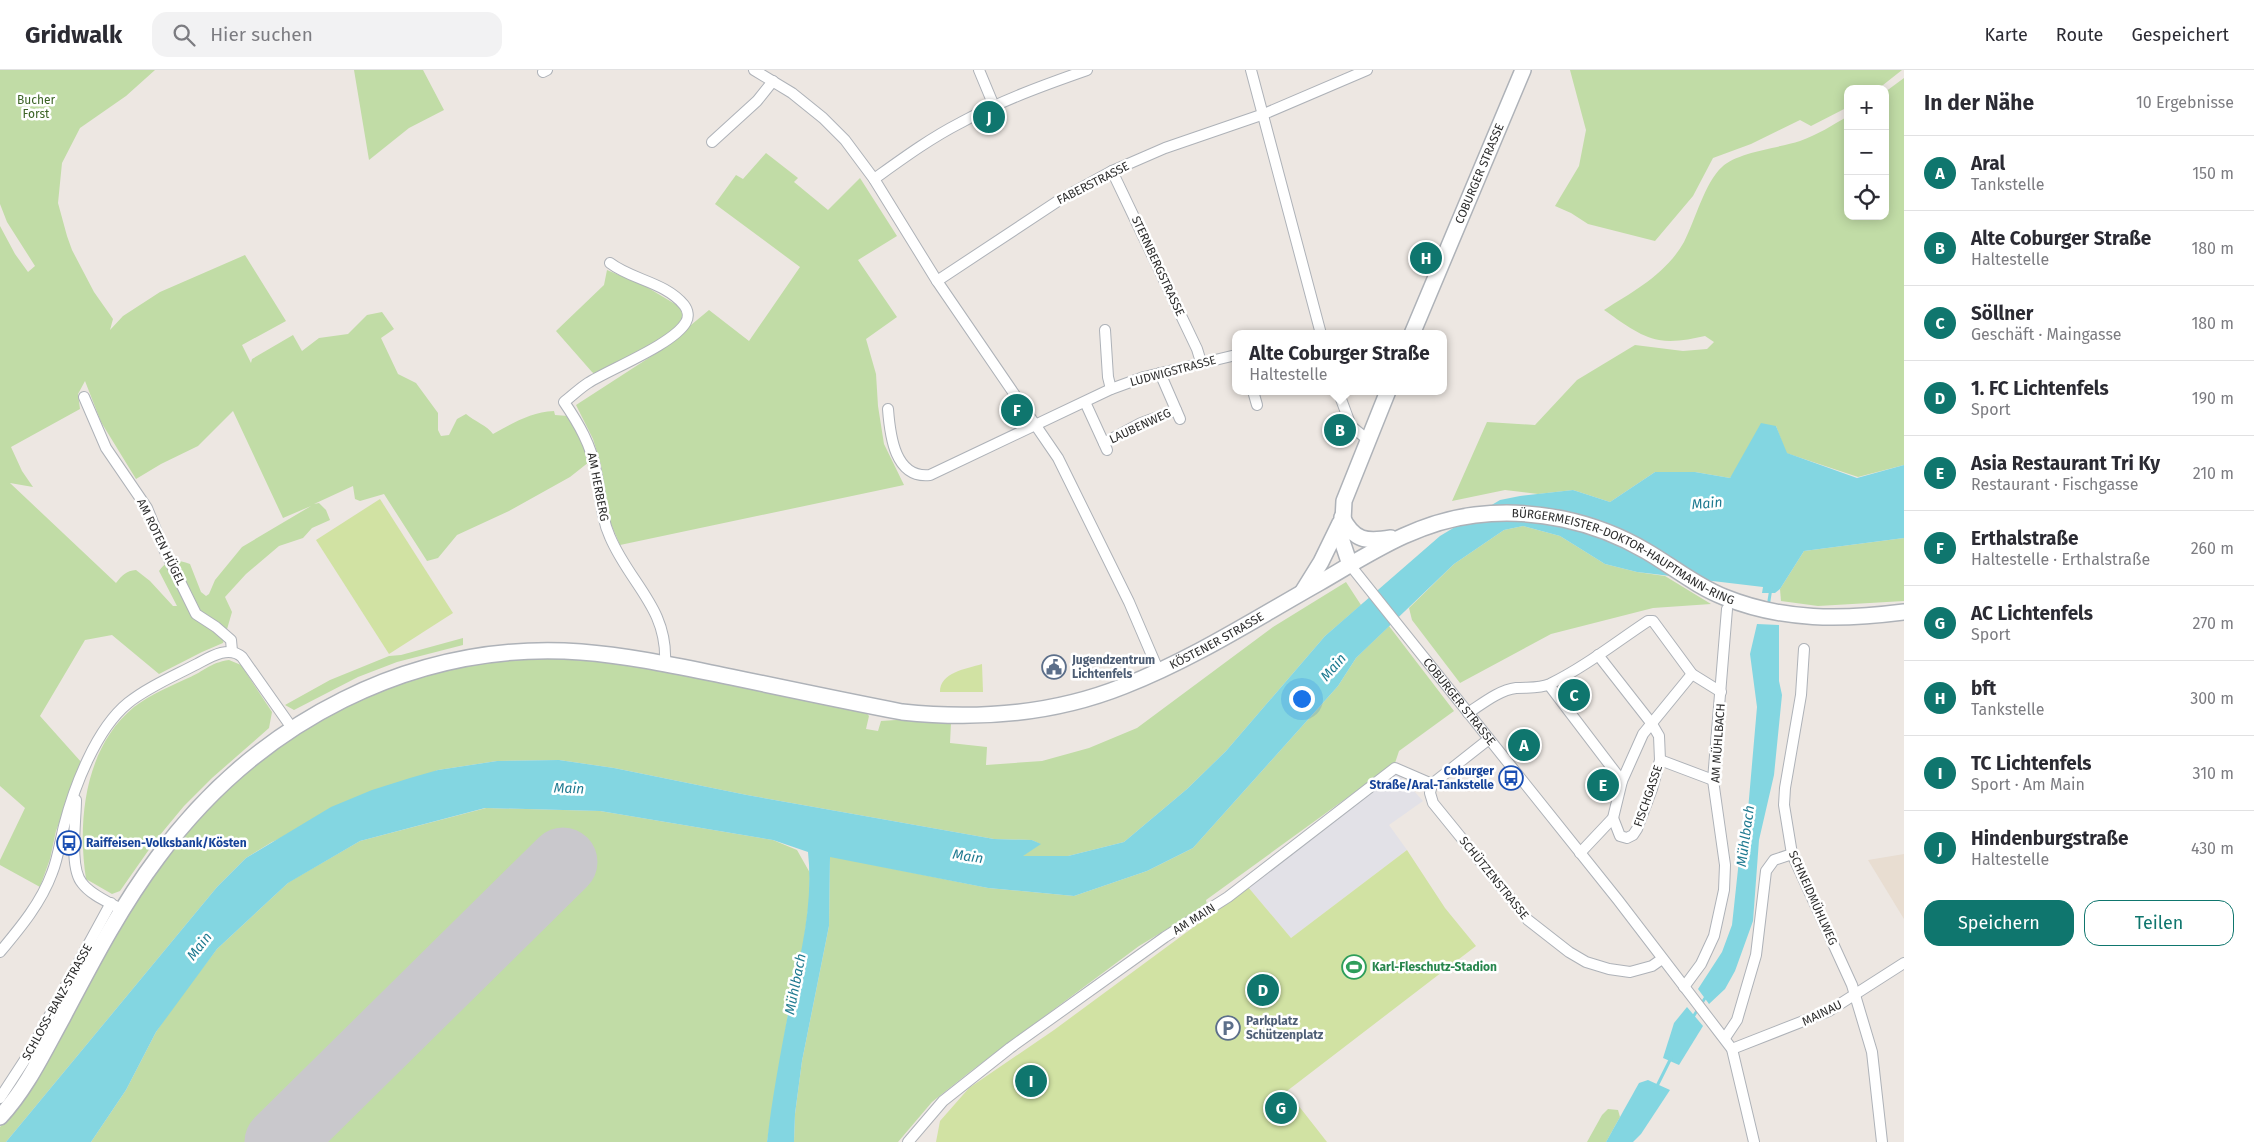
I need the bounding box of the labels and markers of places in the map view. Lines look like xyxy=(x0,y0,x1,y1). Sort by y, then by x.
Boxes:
pin: J xyxy=(973,98,1005,136)
pin: H xyxy=(1410,239,1442,277)
pin: F xyxy=(1001,391,1033,429)
pin: B xyxy=(1324,411,1356,449)
place label: Jugendzentrum Lichtenfels xyxy=(1071,653,1155,681)
public building icon: Jugendzentrum Lichtenfels xyxy=(1041,654,1067,680)
pin: C xyxy=(1558,676,1590,714)
pin: A xyxy=(1508,726,1540,764)
place label: Coburger Straße/Aral-Tankstelle xyxy=(1370,764,1494,792)
bus stop icon: Coburger Straße/Aral-Tankstelle xyxy=(1498,765,1524,791)
pin: E xyxy=(1587,766,1619,804)
bus stop icon: Raiffeisen-Volksbank/Kösten xyxy=(56,830,82,856)
place label: Raiffeisen-Volksbank/Kösten xyxy=(86,836,247,850)
sports icon: Karl-Fleschutz-Stadion xyxy=(1341,954,1367,980)
place label: Karl-Fleschutz-Stadion xyxy=(1372,960,1497,974)
pin: D xyxy=(1247,971,1279,1009)
place label: Parkplatz Schützenplatz xyxy=(1246,1014,1324,1042)
parking icon: Parkplatz Schützenplatz xyxy=(1215,1015,1241,1041)
pin: I xyxy=(1015,1062,1047,1100)
pin: G xyxy=(1265,1089,1297,1127)

